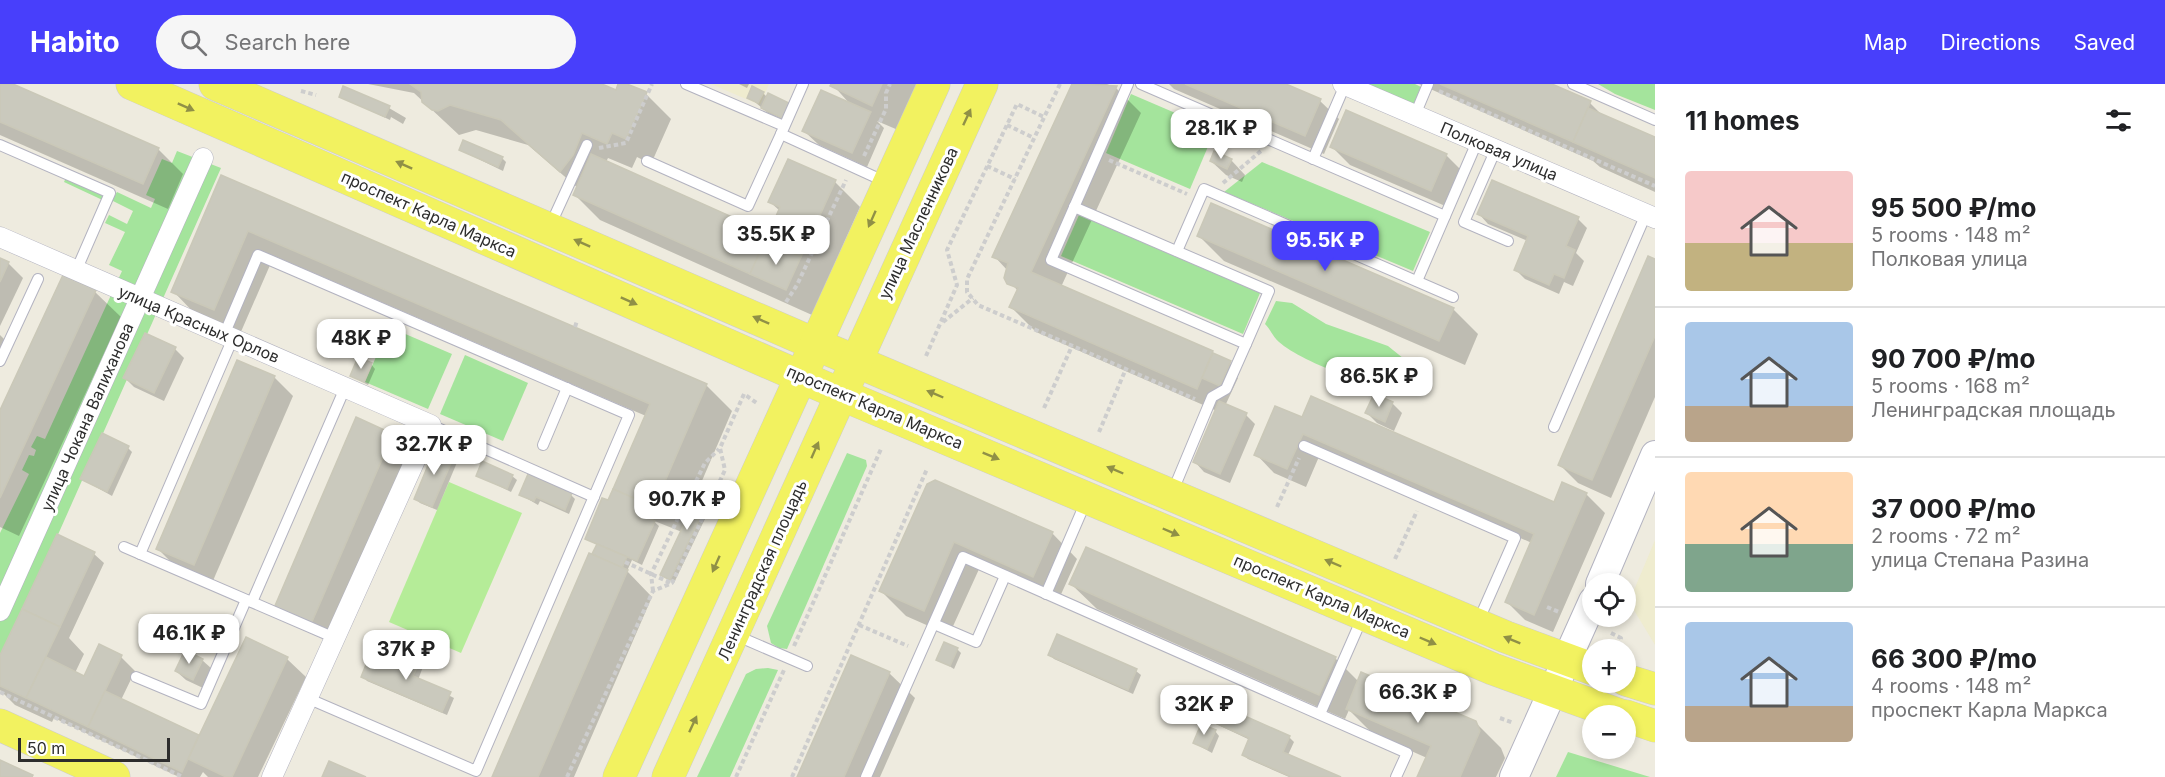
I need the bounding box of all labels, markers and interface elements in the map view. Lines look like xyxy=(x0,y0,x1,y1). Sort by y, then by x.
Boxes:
search box xyxy=(156,15,576,69)
text: Habito xyxy=(30,25,120,59)
icon: search xyxy=(177,26,210,59)
text: Search here xyxy=(225,29,350,55)
text: Map xyxy=(1864,30,1907,55)
text: Directions xyxy=(1940,30,2041,55)
text: Saved xyxy=(2074,30,2135,55)
one-way arrow xyxy=(177,103,194,112)
icon: filters xyxy=(2102,104,2135,137)
text: 11 homes xyxy=(1685,105,1800,136)
one-way arrow xyxy=(962,109,971,126)
pin: 28.1K ₽ xyxy=(1166,109,1276,160)
text: 28.1K ₽ xyxy=(1185,116,1257,140)
street label: Полковая улица xyxy=(1437,117,1561,185)
street label: улица Масленникова xyxy=(874,144,962,302)
one-way arrow xyxy=(394,160,412,170)
street label: проспект Карла Маркса xyxy=(338,166,520,262)
text: 95 500 ₽/mo xyxy=(1871,192,2037,223)
icon: home xyxy=(1733,195,1805,267)
one-way arrow xyxy=(868,210,877,227)
pin: 35.5K ₽ xyxy=(721,215,831,266)
pin: 95.5K ₽ xyxy=(1270,221,1380,272)
text: 35.5K ₽ xyxy=(737,222,815,246)
text: 5 rooms · 148 m² xyxy=(1871,223,2030,247)
text: 95.5K ₽ xyxy=(1286,228,1364,252)
one-way arrow xyxy=(574,238,591,247)
text: Полковая улица xyxy=(1871,247,2028,271)
street label: улица Красных Орлов xyxy=(115,281,283,367)
one-way arrow xyxy=(620,297,637,306)
one-way arrow xyxy=(753,316,770,325)
pin: 48K ₽ xyxy=(319,319,403,370)
street label: улица Чокана Валиханова xyxy=(36,320,138,514)
text: 48K ₽ xyxy=(331,326,391,350)
text: 90 700 ₽/mo xyxy=(1871,343,2036,374)
icon: home xyxy=(1733,346,1805,418)
pin: 86.5K ₽ xyxy=(1324,357,1434,408)
street label: проспект Карла Маркса xyxy=(784,361,966,453)
text: 86.5K ₽ xyxy=(1340,364,1418,388)
text: 5 rooms · 168 m² xyxy=(1871,374,2030,398)
one-way arrow xyxy=(926,389,944,398)
text: Ленинградская площадь xyxy=(1871,398,2116,422)
pin: 32.7K ₽ xyxy=(379,425,489,476)
text: 32.7K ₽ xyxy=(395,432,473,456)
one-way arrow xyxy=(811,442,820,459)
one-way arrow xyxy=(983,451,1001,461)
one-way arrow xyxy=(1105,465,1123,475)
street label: Ленинградская площадь xyxy=(713,476,811,663)
pin: 90.7K ₽ xyxy=(632,480,742,531)
text: 90.7K ₽ xyxy=(648,487,726,511)
text: 37 000 ₽/mo xyxy=(1871,493,2036,524)
icon: home xyxy=(1733,496,1805,568)
text: 2 rooms · 72 m² xyxy=(1871,524,2021,548)
one-way arrow xyxy=(1163,527,1181,537)
text: улица Степана Разина xyxy=(1871,548,2089,572)
street label: проспект Карла Маркса xyxy=(1231,550,1413,642)
one-way arrow xyxy=(711,555,720,572)
one-way arrow xyxy=(1323,558,1341,568)
map controls xyxy=(1582,573,1636,759)
button: locate xyxy=(1582,573,1636,627)
pin: 46.1K ₽ xyxy=(134,614,244,665)
text: 46.1K ₽ xyxy=(152,621,226,645)
pin: 37K ₽ xyxy=(364,630,448,681)
one-way arrow xyxy=(1503,634,1521,644)
one-way arrow xyxy=(1419,636,1437,646)
text: 37K ₽ xyxy=(377,637,435,661)
button: + xyxy=(1582,639,1636,693)
text: 66 300 ₽/mo xyxy=(1871,643,2037,674)
icon: home xyxy=(1733,646,1805,718)
pin: 66.3K ₽ xyxy=(1363,673,1473,724)
text: 4 rooms · 148 m² xyxy=(1871,674,2031,698)
text: 66.3K ₽ xyxy=(1379,680,1457,704)
pin: 32K ₽ xyxy=(1162,685,1246,736)
text: 32K ₽ xyxy=(1174,692,1234,716)
text: проспект Карла Маркса xyxy=(1871,698,2108,722)
button: − xyxy=(1582,705,1636,759)
one-way arrow xyxy=(688,715,697,732)
scale bar xyxy=(18,735,170,762)
text: 50 m xyxy=(27,738,65,758)

